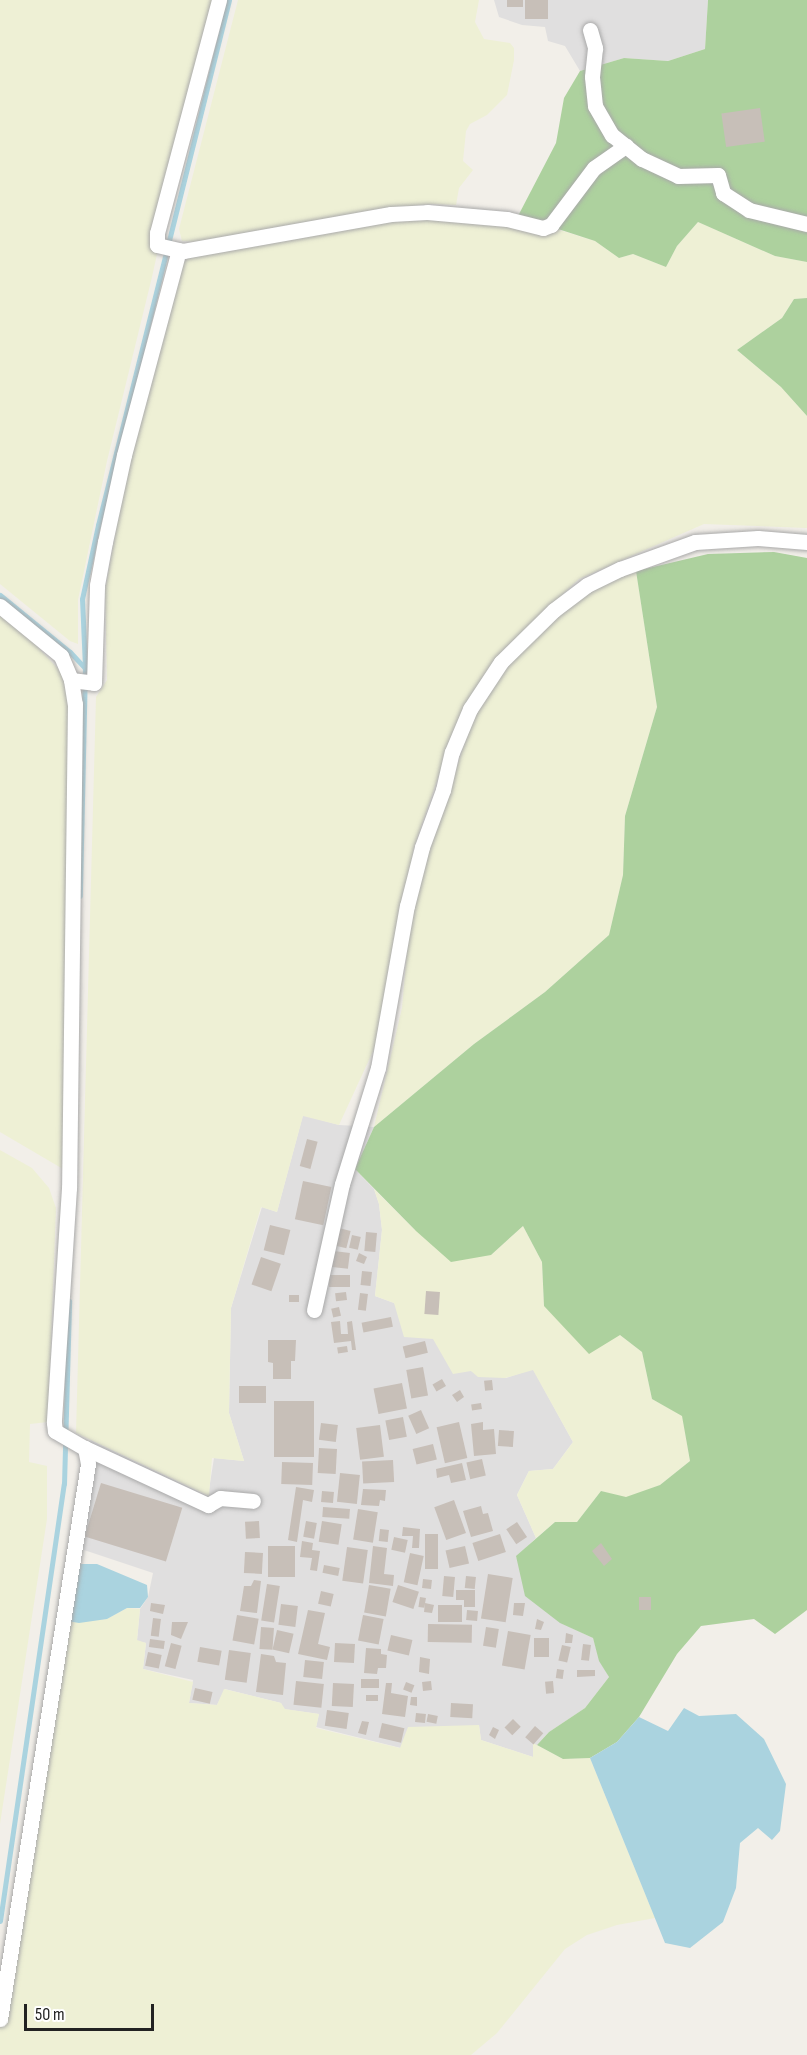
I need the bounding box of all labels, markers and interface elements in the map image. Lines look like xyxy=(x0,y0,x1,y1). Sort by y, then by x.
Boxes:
scale bar xyxy=(27,1992,158,2030)
text: 50 m xyxy=(35,2004,65,2025)

